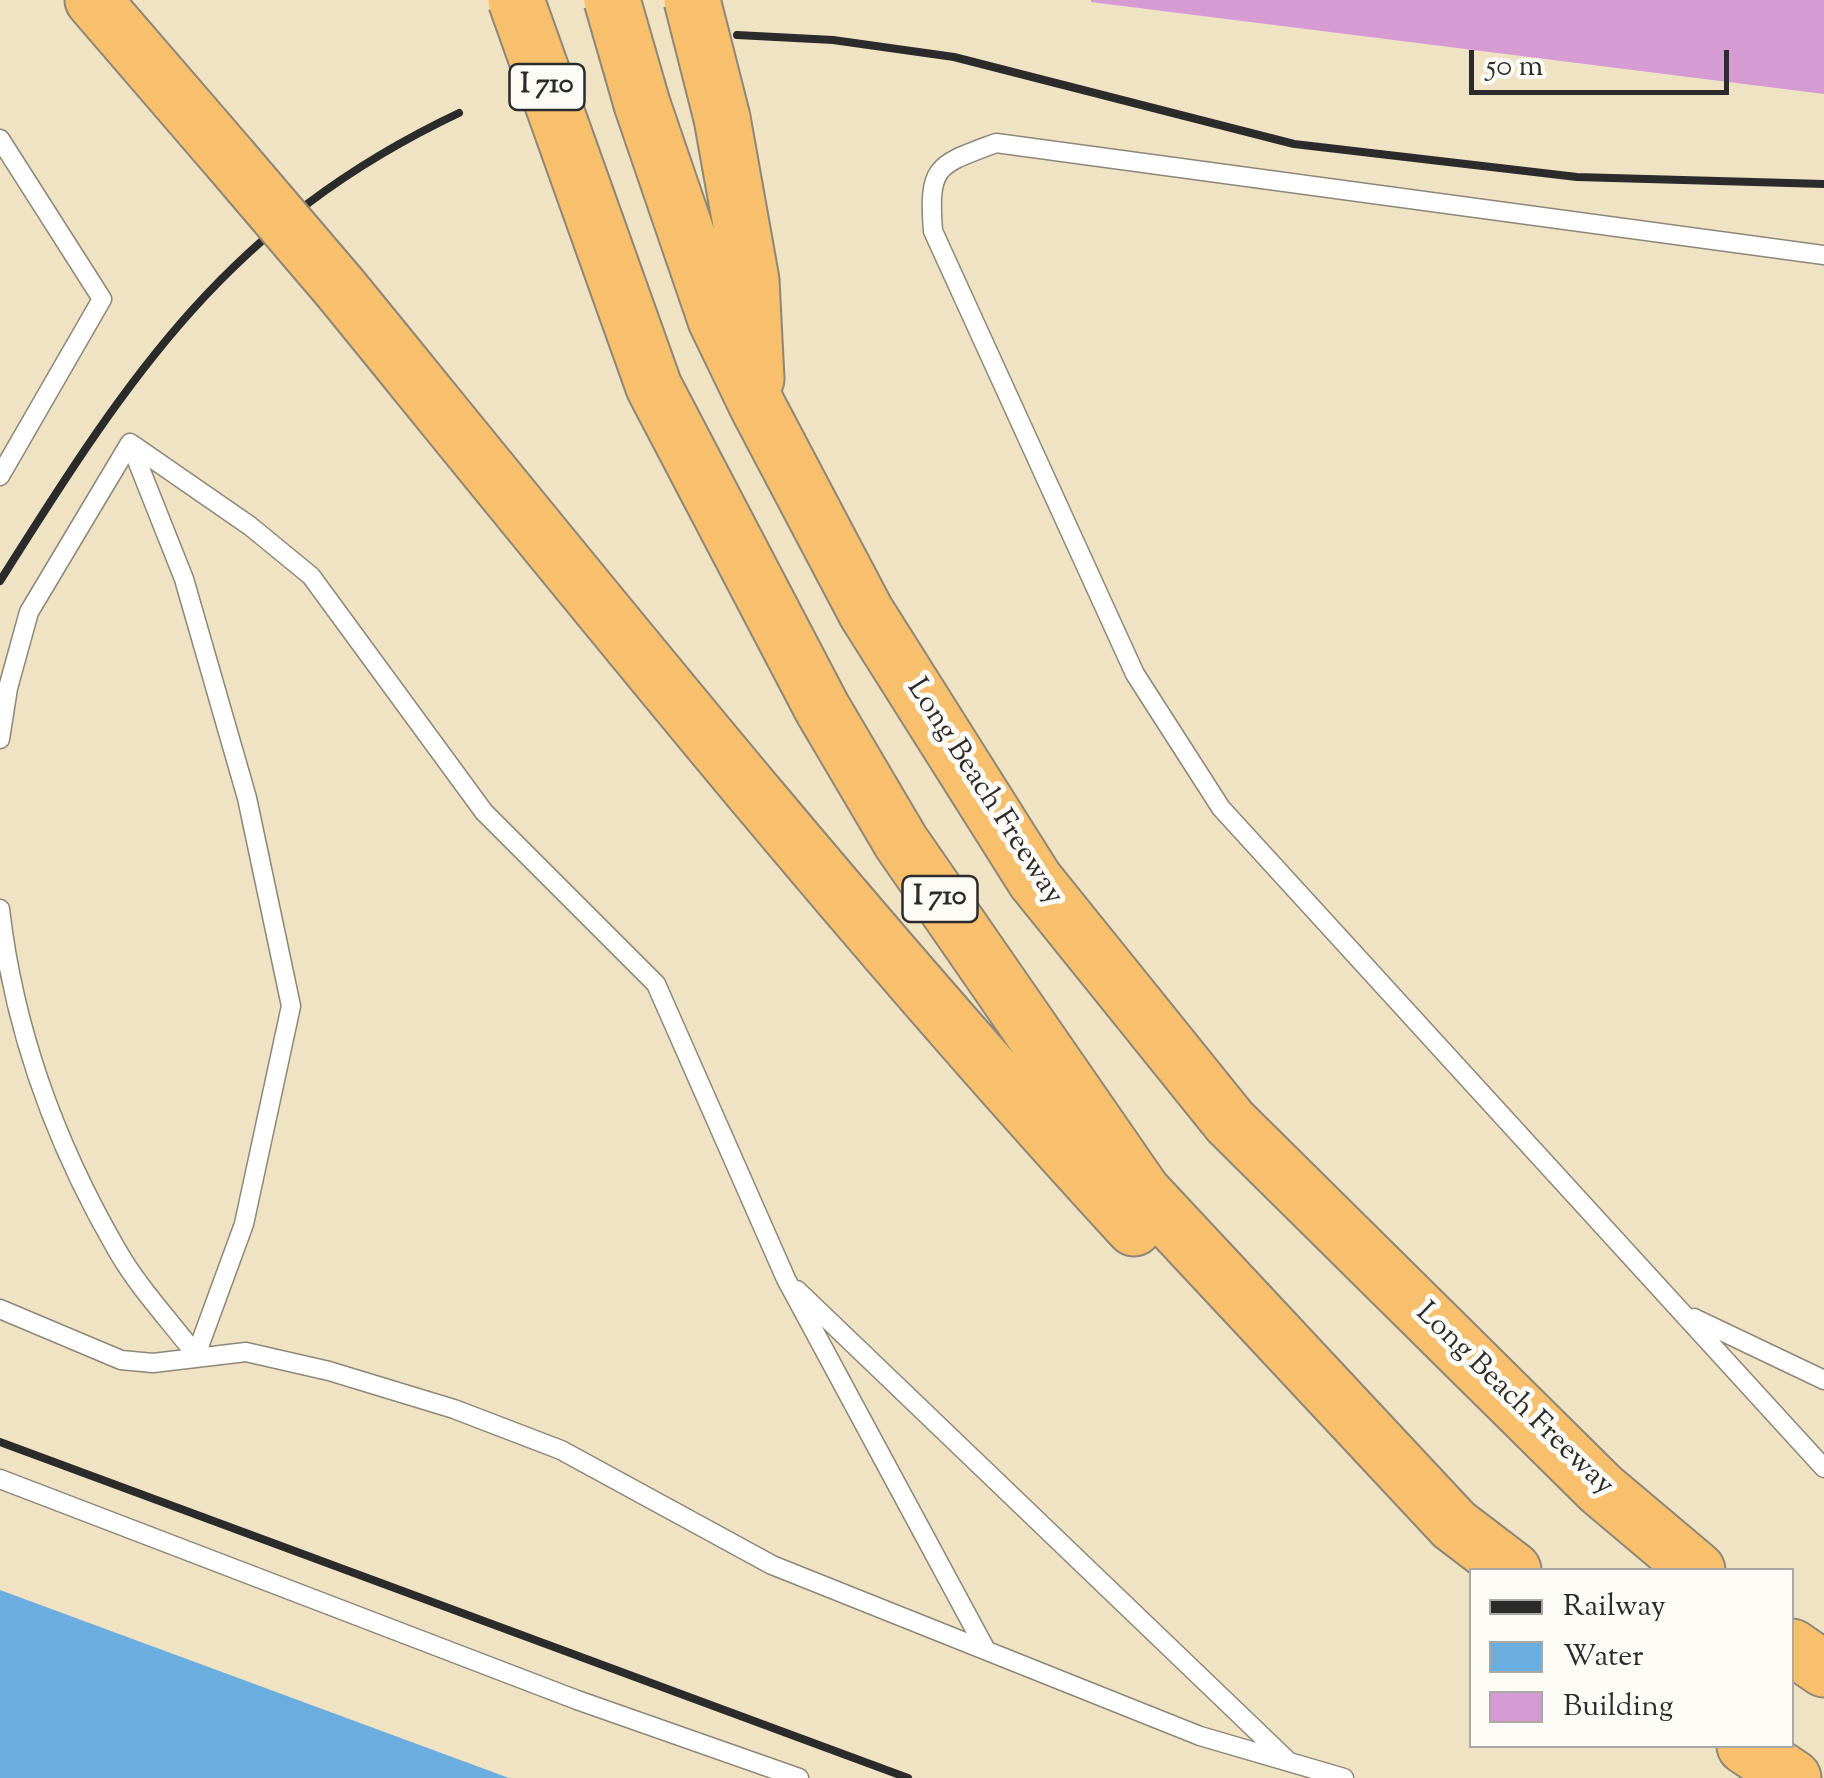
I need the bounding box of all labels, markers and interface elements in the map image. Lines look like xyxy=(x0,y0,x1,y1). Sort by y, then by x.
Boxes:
scale bar xyxy=(1474,30,1734,92)
text: 50 m xyxy=(1486,46,1543,89)
road number: I 710 xyxy=(510,64,584,110)
street label: Long Beach Freeway xyxy=(896,673,1070,913)
road number: I 710 xyxy=(902,876,978,922)
street label: Long Beach Freeway xyxy=(1406,1297,1620,1505)
legend xyxy=(1469,1568,1794,1748)
text: Railway xyxy=(1563,1586,1666,1629)
text: Water xyxy=(1563,1636,1644,1679)
text: Building xyxy=(1563,1686,1673,1729)

